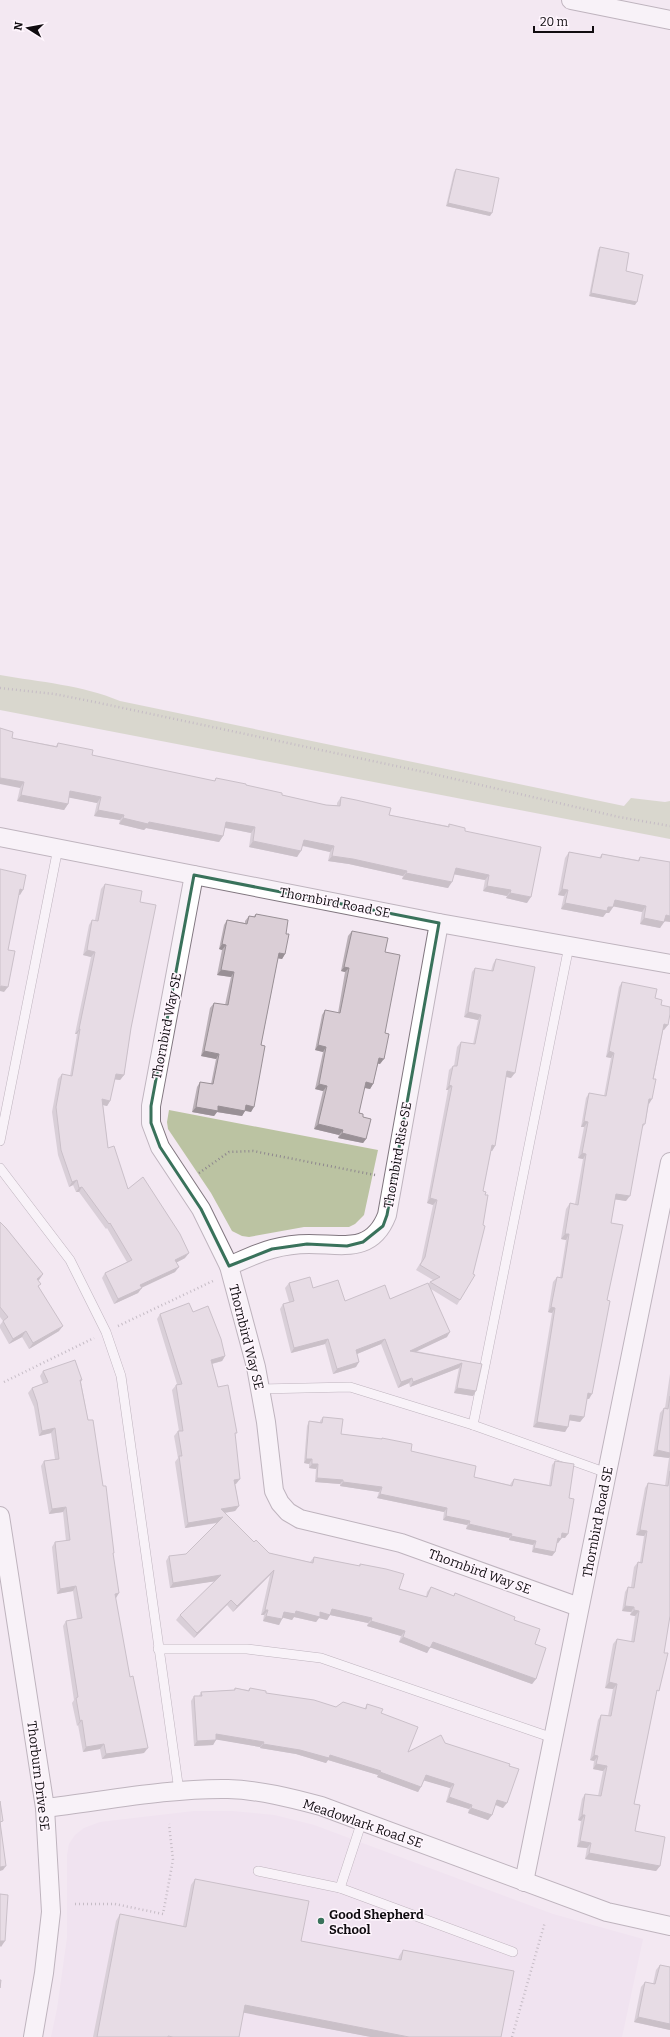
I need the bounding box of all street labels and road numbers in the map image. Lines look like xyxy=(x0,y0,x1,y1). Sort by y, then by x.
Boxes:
street label: Thornbird Road SE xyxy=(278,884,392,921)
street label: Thornbird Way SE xyxy=(149,972,184,1081)
street label: Thornbird Rise SE xyxy=(381,1101,414,1209)
street label: Thornbird Way SE xyxy=(226,1283,267,1391)
street label: Thornbird Road SE xyxy=(579,1465,616,1579)
street label: Thornbird Way SE xyxy=(426,1546,533,1597)
street label: Thorburn Drive SE xyxy=(24,1720,53,1832)
street label: Meadowlark Road SE xyxy=(301,1796,425,1851)

